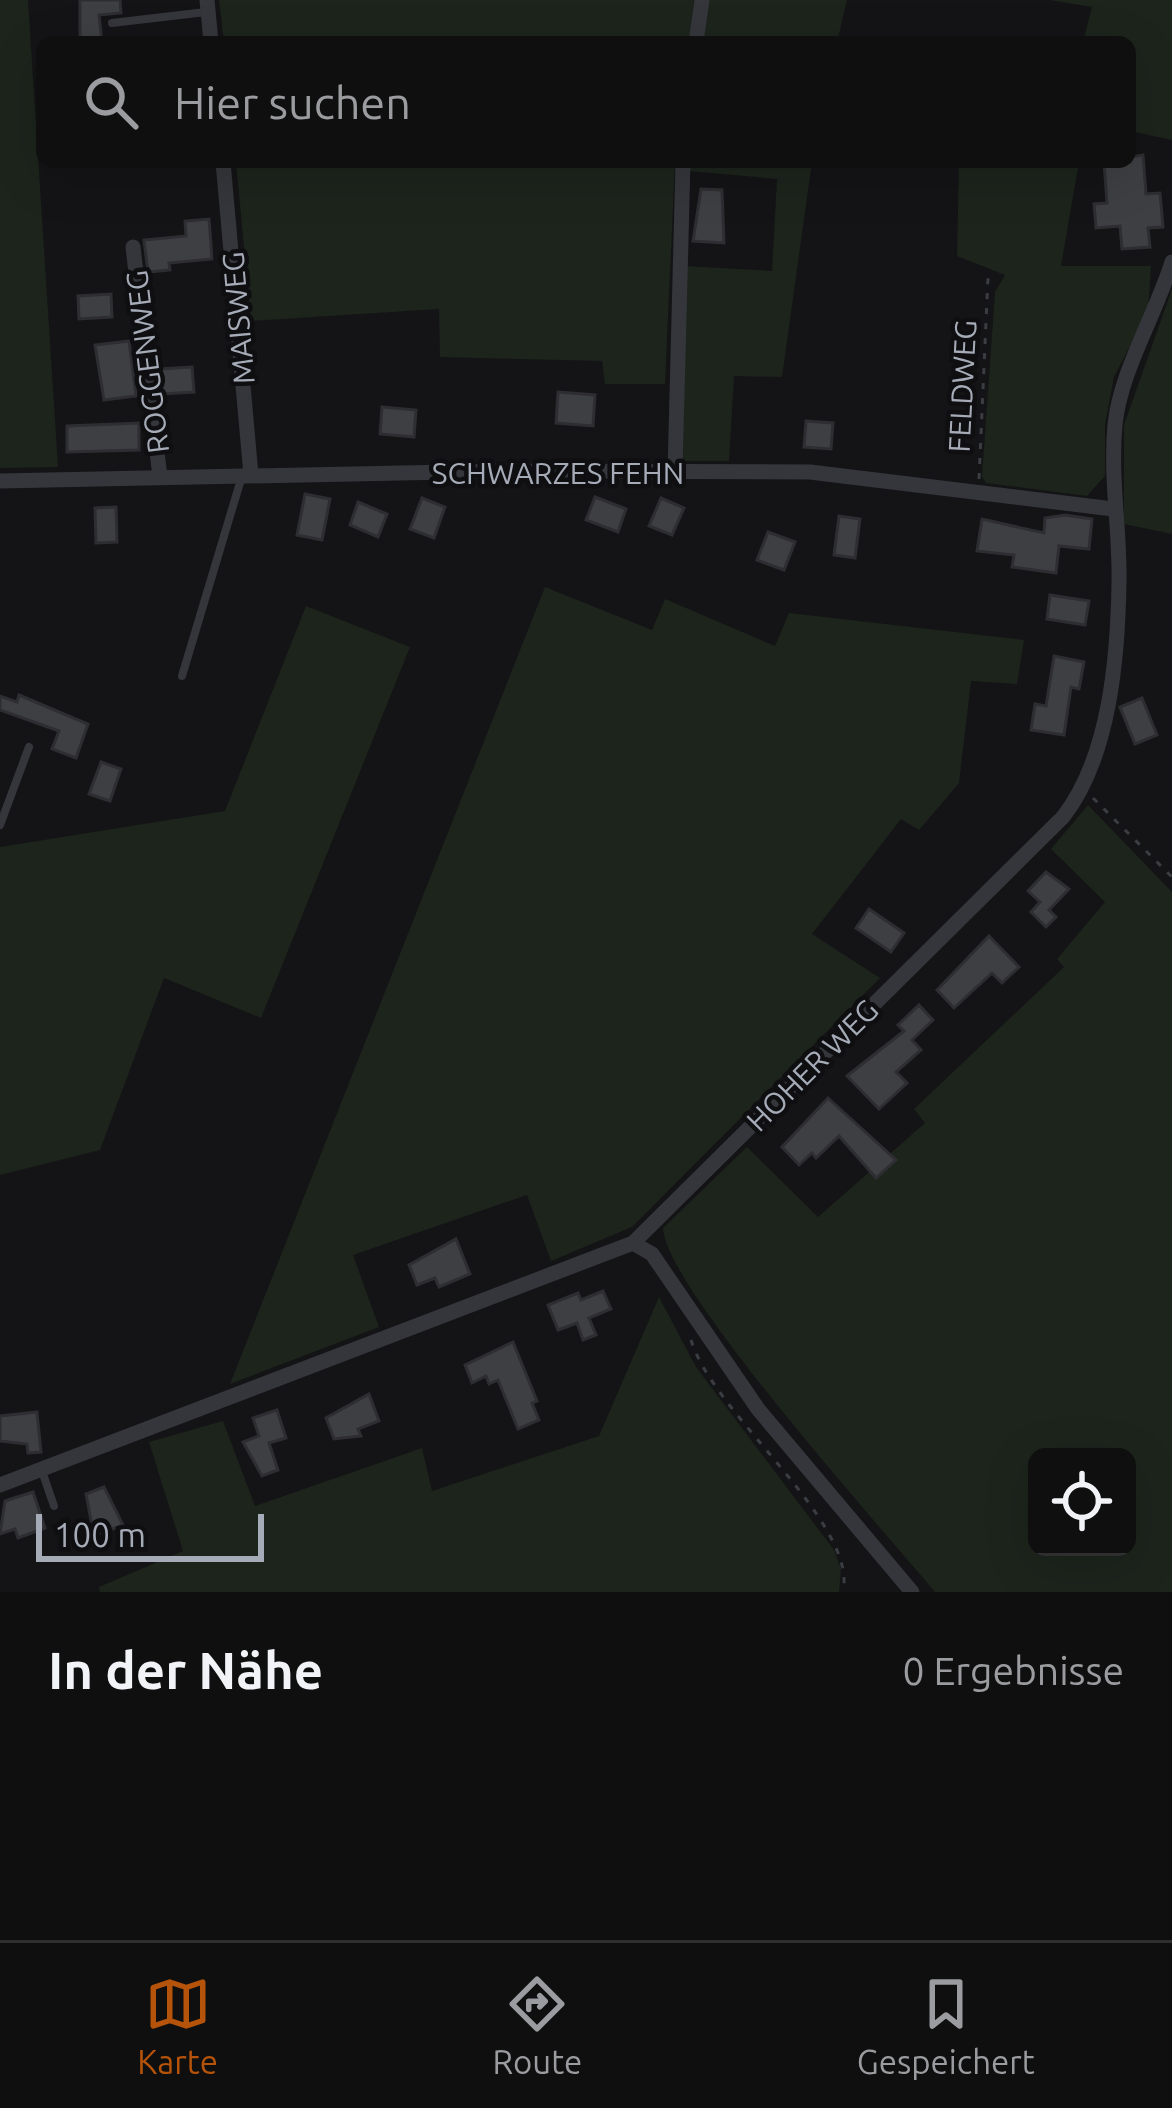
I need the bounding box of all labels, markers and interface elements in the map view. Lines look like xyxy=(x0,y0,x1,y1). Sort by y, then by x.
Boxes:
search box xyxy=(36,36,1136,168)
icon: search xyxy=(78,69,144,135)
text: Hier suchen xyxy=(174,77,411,128)
street label: MAISWEG xyxy=(215,250,261,386)
street label: ROGGENWEG xyxy=(119,269,175,455)
street label: FELDWEG xyxy=(942,319,982,453)
street label: SCHWARZES FEHN xyxy=(432,456,684,490)
street label: HOHER WEG xyxy=(739,992,885,1138)
map controls xyxy=(1028,1448,1136,1556)
button: locate xyxy=(1028,1448,1136,1556)
scale bar xyxy=(36,1508,264,1561)
text: 100 m xyxy=(54,1516,146,1553)
text: In der Nähe xyxy=(48,1641,323,1699)
text: 0 Ergebnisse xyxy=(903,1649,1124,1692)
tab: Karte xyxy=(137,1971,218,2080)
tab: Route xyxy=(493,1971,582,2080)
tab: Gespeichert xyxy=(857,1971,1035,2080)

